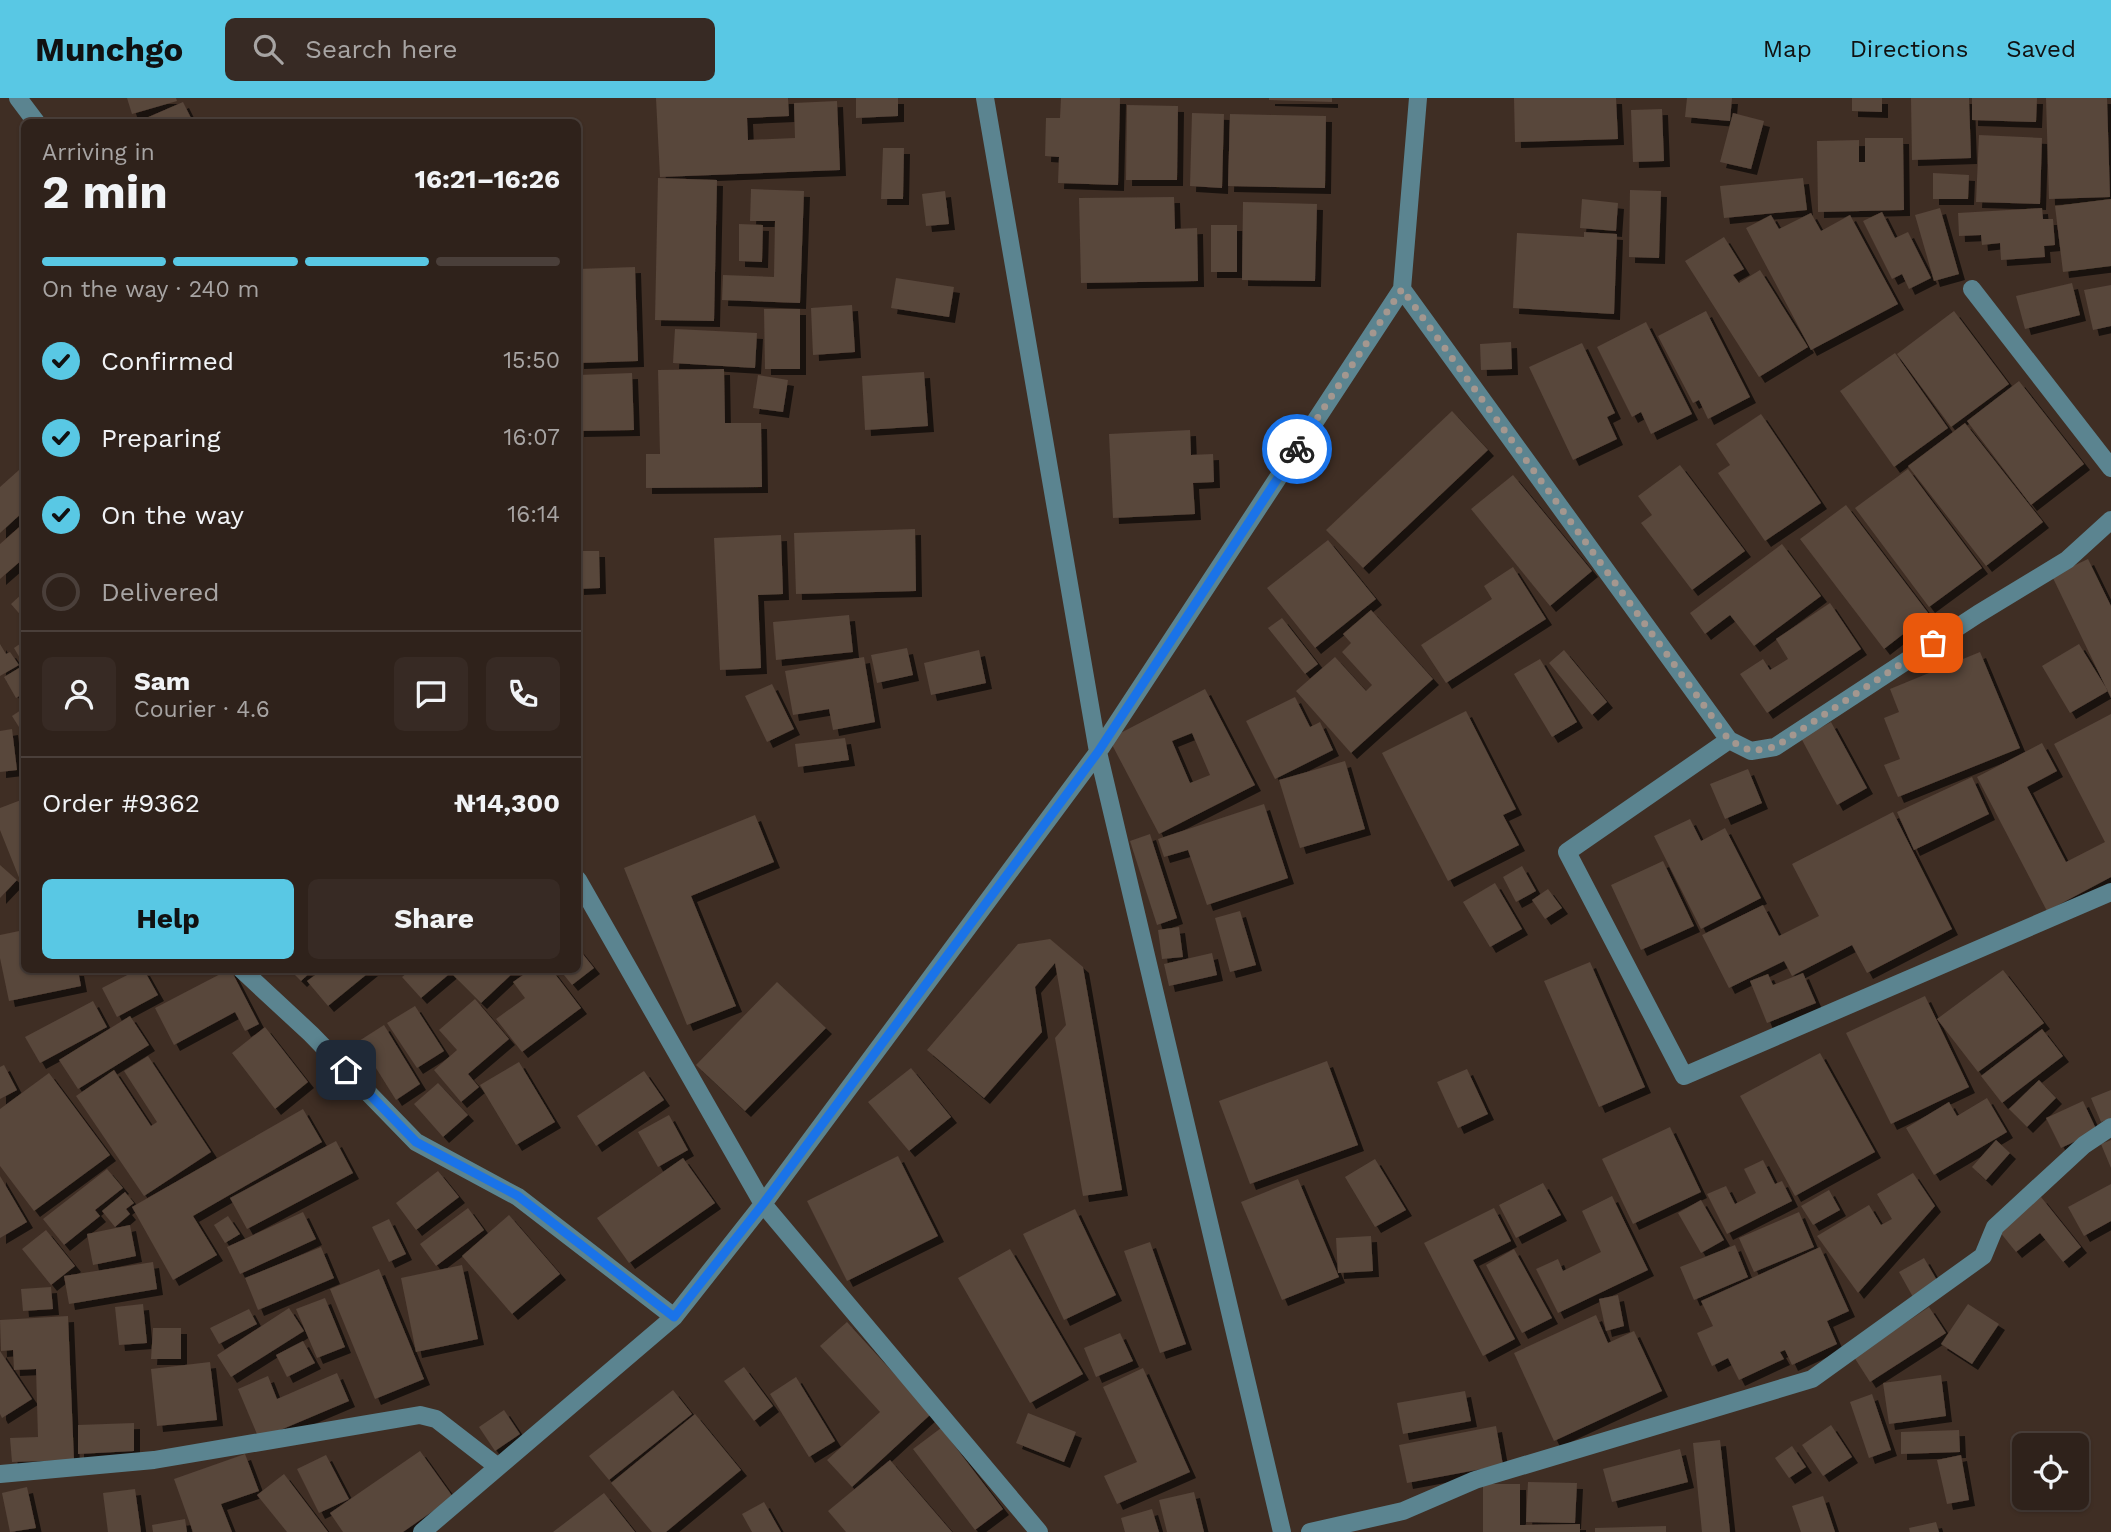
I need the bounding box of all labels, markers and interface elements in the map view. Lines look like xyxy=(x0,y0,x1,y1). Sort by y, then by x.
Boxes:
search box xyxy=(225,18,715,81)
text: Munchgo xyxy=(35,30,183,69)
icon: search xyxy=(249,30,287,68)
text: Search here xyxy=(305,34,458,64)
text: Map xyxy=(1763,35,1812,63)
text: Directions xyxy=(1850,35,1968,63)
text: Saved xyxy=(2006,35,2076,63)
text: Arriving in xyxy=(42,139,155,166)
text: 16:21–16:26 xyxy=(415,164,560,194)
text: 2 min xyxy=(42,165,168,219)
text: On the way · 240 m xyxy=(42,276,260,303)
icon: check xyxy=(42,342,80,380)
text: Confirmed xyxy=(101,346,234,376)
text: 15:50 xyxy=(503,347,560,374)
courier xyxy=(1262,414,1332,484)
icon: check xyxy=(42,419,80,457)
text: Preparing xyxy=(101,423,221,453)
text: 16:07 xyxy=(503,424,560,451)
icon: bike xyxy=(1278,430,1316,468)
icon: check xyxy=(42,496,80,534)
text: On the way xyxy=(101,500,244,530)
text: 16:14 xyxy=(507,501,560,528)
text: Delivered xyxy=(101,577,220,607)
pin xyxy=(1903,613,1963,673)
icon: bag xyxy=(1914,624,1952,662)
button: person xyxy=(42,657,116,731)
button: chat xyxy=(394,657,468,731)
button: phone xyxy=(486,657,560,731)
text: Sam xyxy=(134,666,190,696)
text: Courier · 4.6 xyxy=(134,696,270,723)
text: Order #9362 xyxy=(42,788,200,818)
text: ₦14,300 xyxy=(454,788,560,818)
button: Help xyxy=(42,879,294,959)
button: Share xyxy=(308,879,560,959)
pin xyxy=(316,1040,376,1100)
icon: home xyxy=(327,1051,365,1089)
map controls xyxy=(2012,1433,2089,1510)
button: locate xyxy=(2012,1433,2089,1510)

